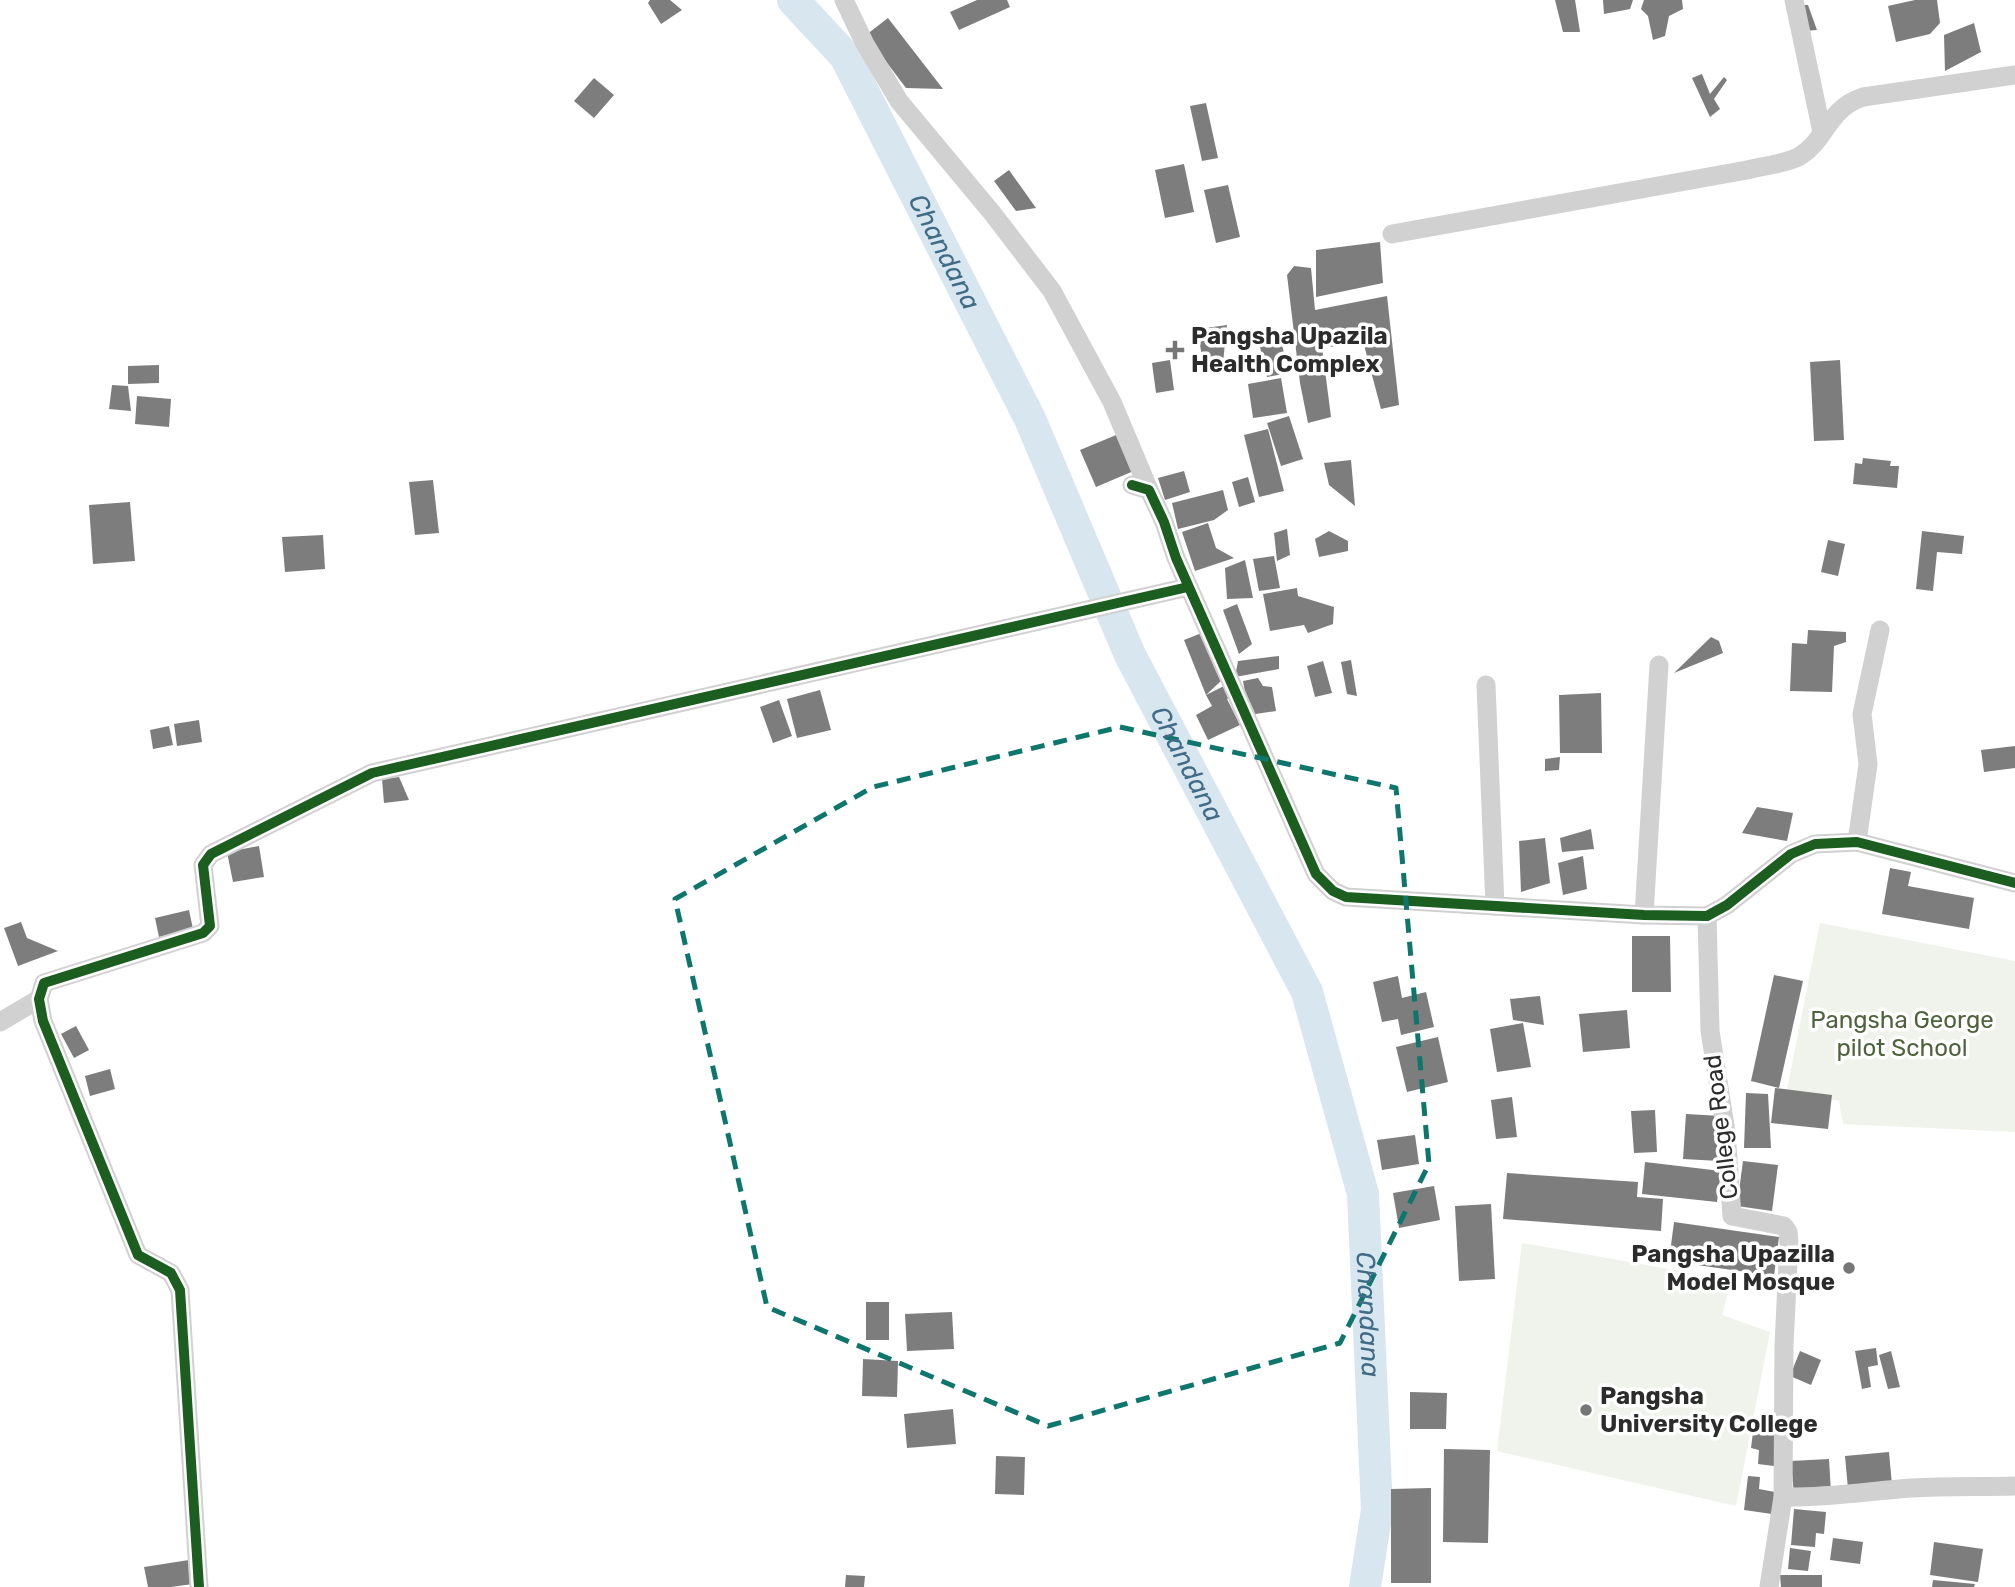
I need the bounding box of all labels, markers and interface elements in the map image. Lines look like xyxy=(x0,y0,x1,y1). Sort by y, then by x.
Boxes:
water label: Chandana xyxy=(902,189,987,315)
place label: Pangsha Upazila Health Complex xyxy=(1191,322,1388,378)
marker: Pangsha Upazila Health Complex xyxy=(1165,340,1185,360)
water label: Chandana xyxy=(1144,701,1230,827)
park label: Pangsha George pilot School xyxy=(1810,1006,1994,1062)
street label: College Road xyxy=(1698,1053,1744,1201)
place label: Pangsha Upazilla Model Mosque xyxy=(1631,1240,1835,1296)
water label: Chandana xyxy=(1350,1251,1386,1378)
marker: Pangsha Upazilla Model Mosque xyxy=(1841,1260,1857,1276)
place label: Pangsha University College xyxy=(1600,1382,1818,1438)
marker: Pangsha University College xyxy=(1578,1402,1594,1418)

